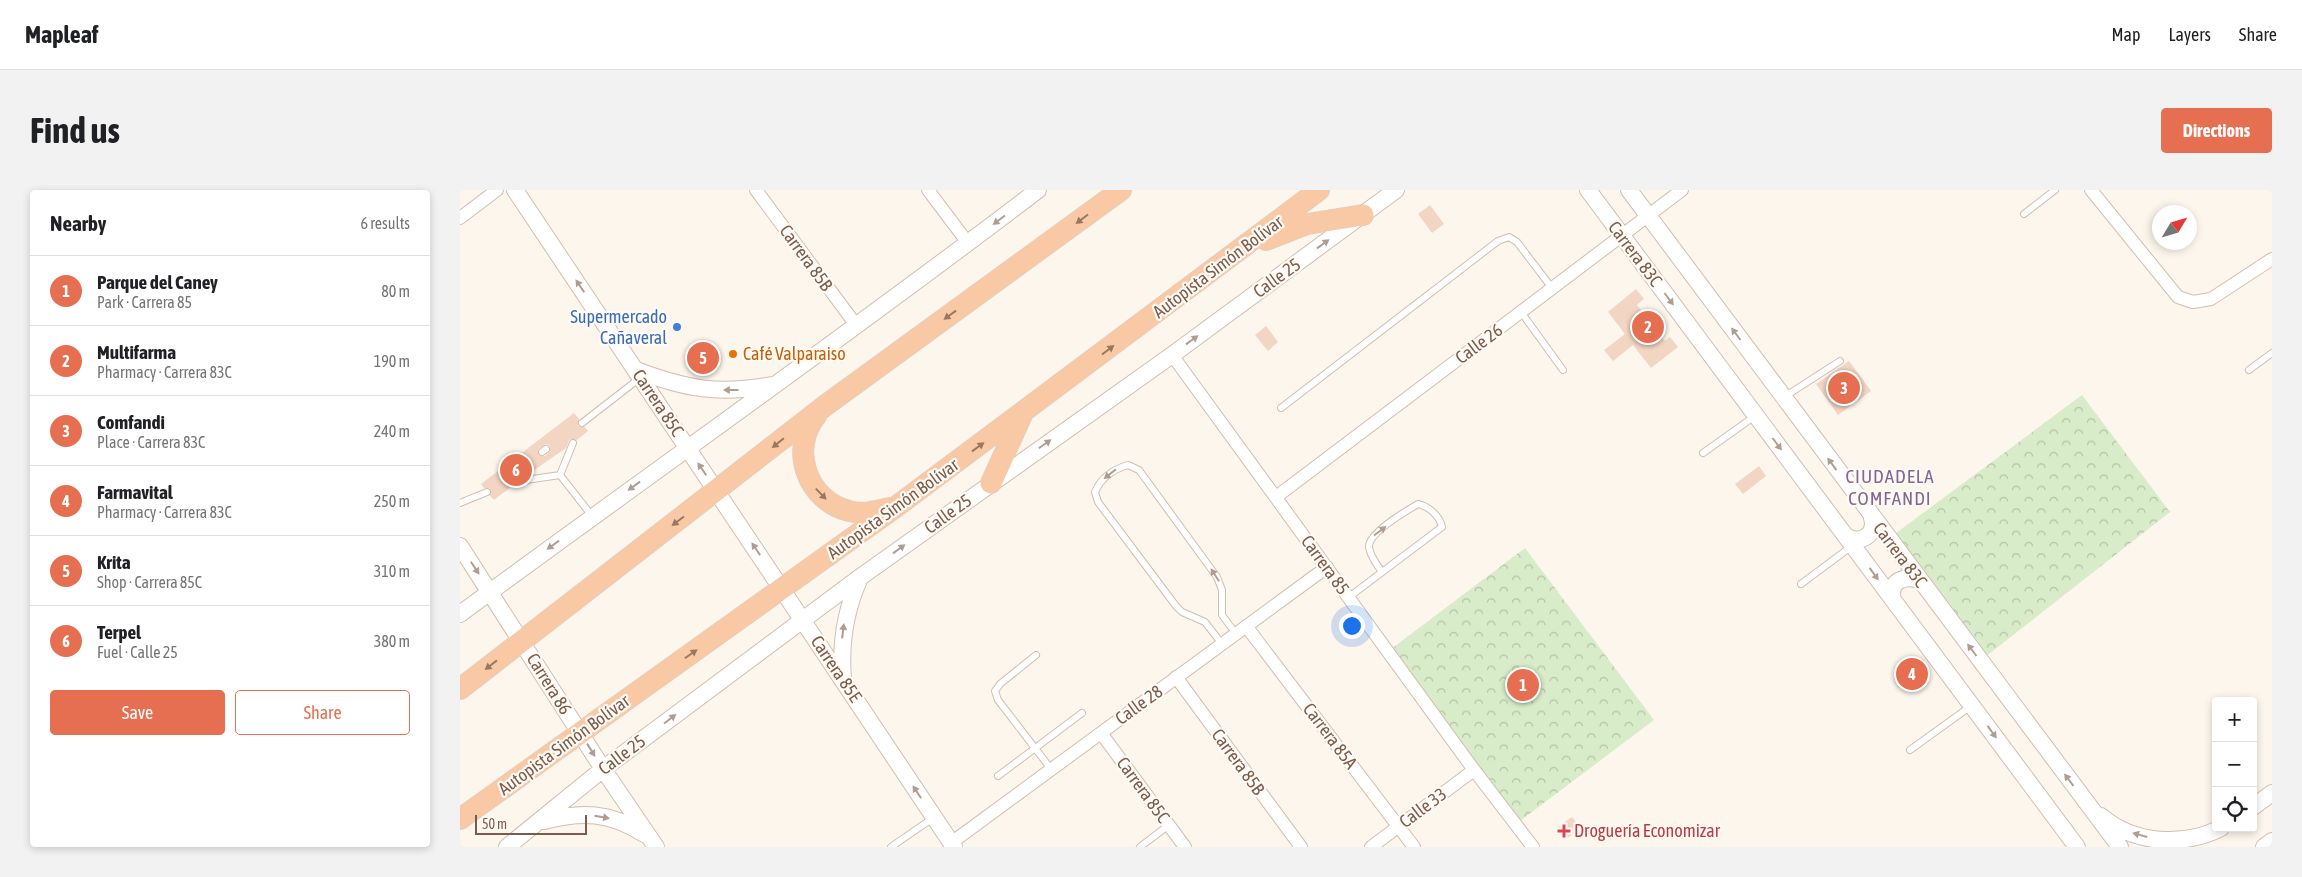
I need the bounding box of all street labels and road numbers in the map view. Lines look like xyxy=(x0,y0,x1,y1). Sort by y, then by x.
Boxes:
street label: Autopista Simón Bolívar xyxy=(1149,211,1287,322)
street label: Carrera 83C xyxy=(1604,217,1667,290)
street label: Carrera 85B xyxy=(775,221,838,295)
street label: Calle 25 xyxy=(1249,253,1304,302)
street label: Calle 26 xyxy=(1451,319,1506,368)
street label: Carrera 85C xyxy=(628,365,688,440)
street label: Autopista Simón Bolívar xyxy=(823,454,963,563)
street label: Calle 25 xyxy=(920,489,975,538)
street label: Carrera 83C xyxy=(1869,518,1932,591)
street label: Carrera 85 xyxy=(1297,531,1354,598)
street label: Carrera 85E xyxy=(807,631,866,706)
street label: Carrera 86 xyxy=(523,649,576,718)
street label: Calle 28 xyxy=(1111,680,1166,729)
street label: Autopista Simón Bolívar xyxy=(494,690,634,799)
street label: Carrera 85A xyxy=(1299,699,1362,773)
street label: Carrera 85B xyxy=(1207,725,1270,799)
street label: Calle 25 xyxy=(594,730,649,779)
street label: Carrera 85C xyxy=(1113,753,1174,827)
street label: Calle 33 xyxy=(1395,783,1450,832)

